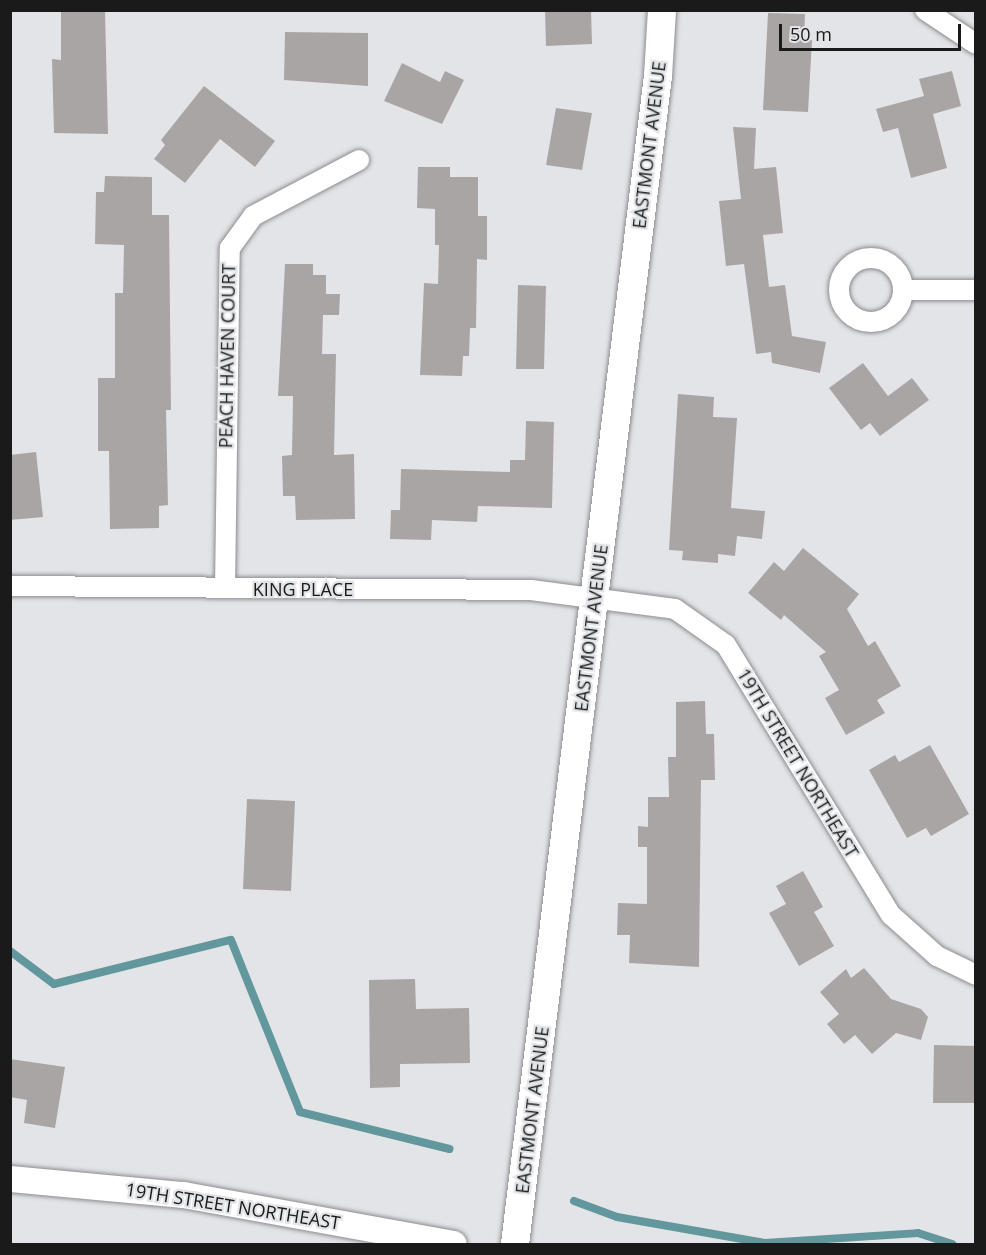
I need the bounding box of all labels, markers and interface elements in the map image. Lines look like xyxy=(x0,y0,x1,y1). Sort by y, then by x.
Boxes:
scale bar xyxy=(782,12,964,50)
text: 50 m xyxy=(790,22,832,46)
street label: EASTMONT AVENUE xyxy=(628,60,670,230)
street label: PEACH HAVEN COURT xyxy=(215,264,239,448)
street label: EASTMONT AVENUE xyxy=(570,543,612,713)
street label: KING PLACE xyxy=(253,578,353,600)
street label: 19TH STREET NORTHEAST xyxy=(733,664,863,862)
street label: EASTMONT AVENUE xyxy=(511,1025,553,1195)
street label: 19TH STREET NORTHEAST xyxy=(124,1178,342,1234)

